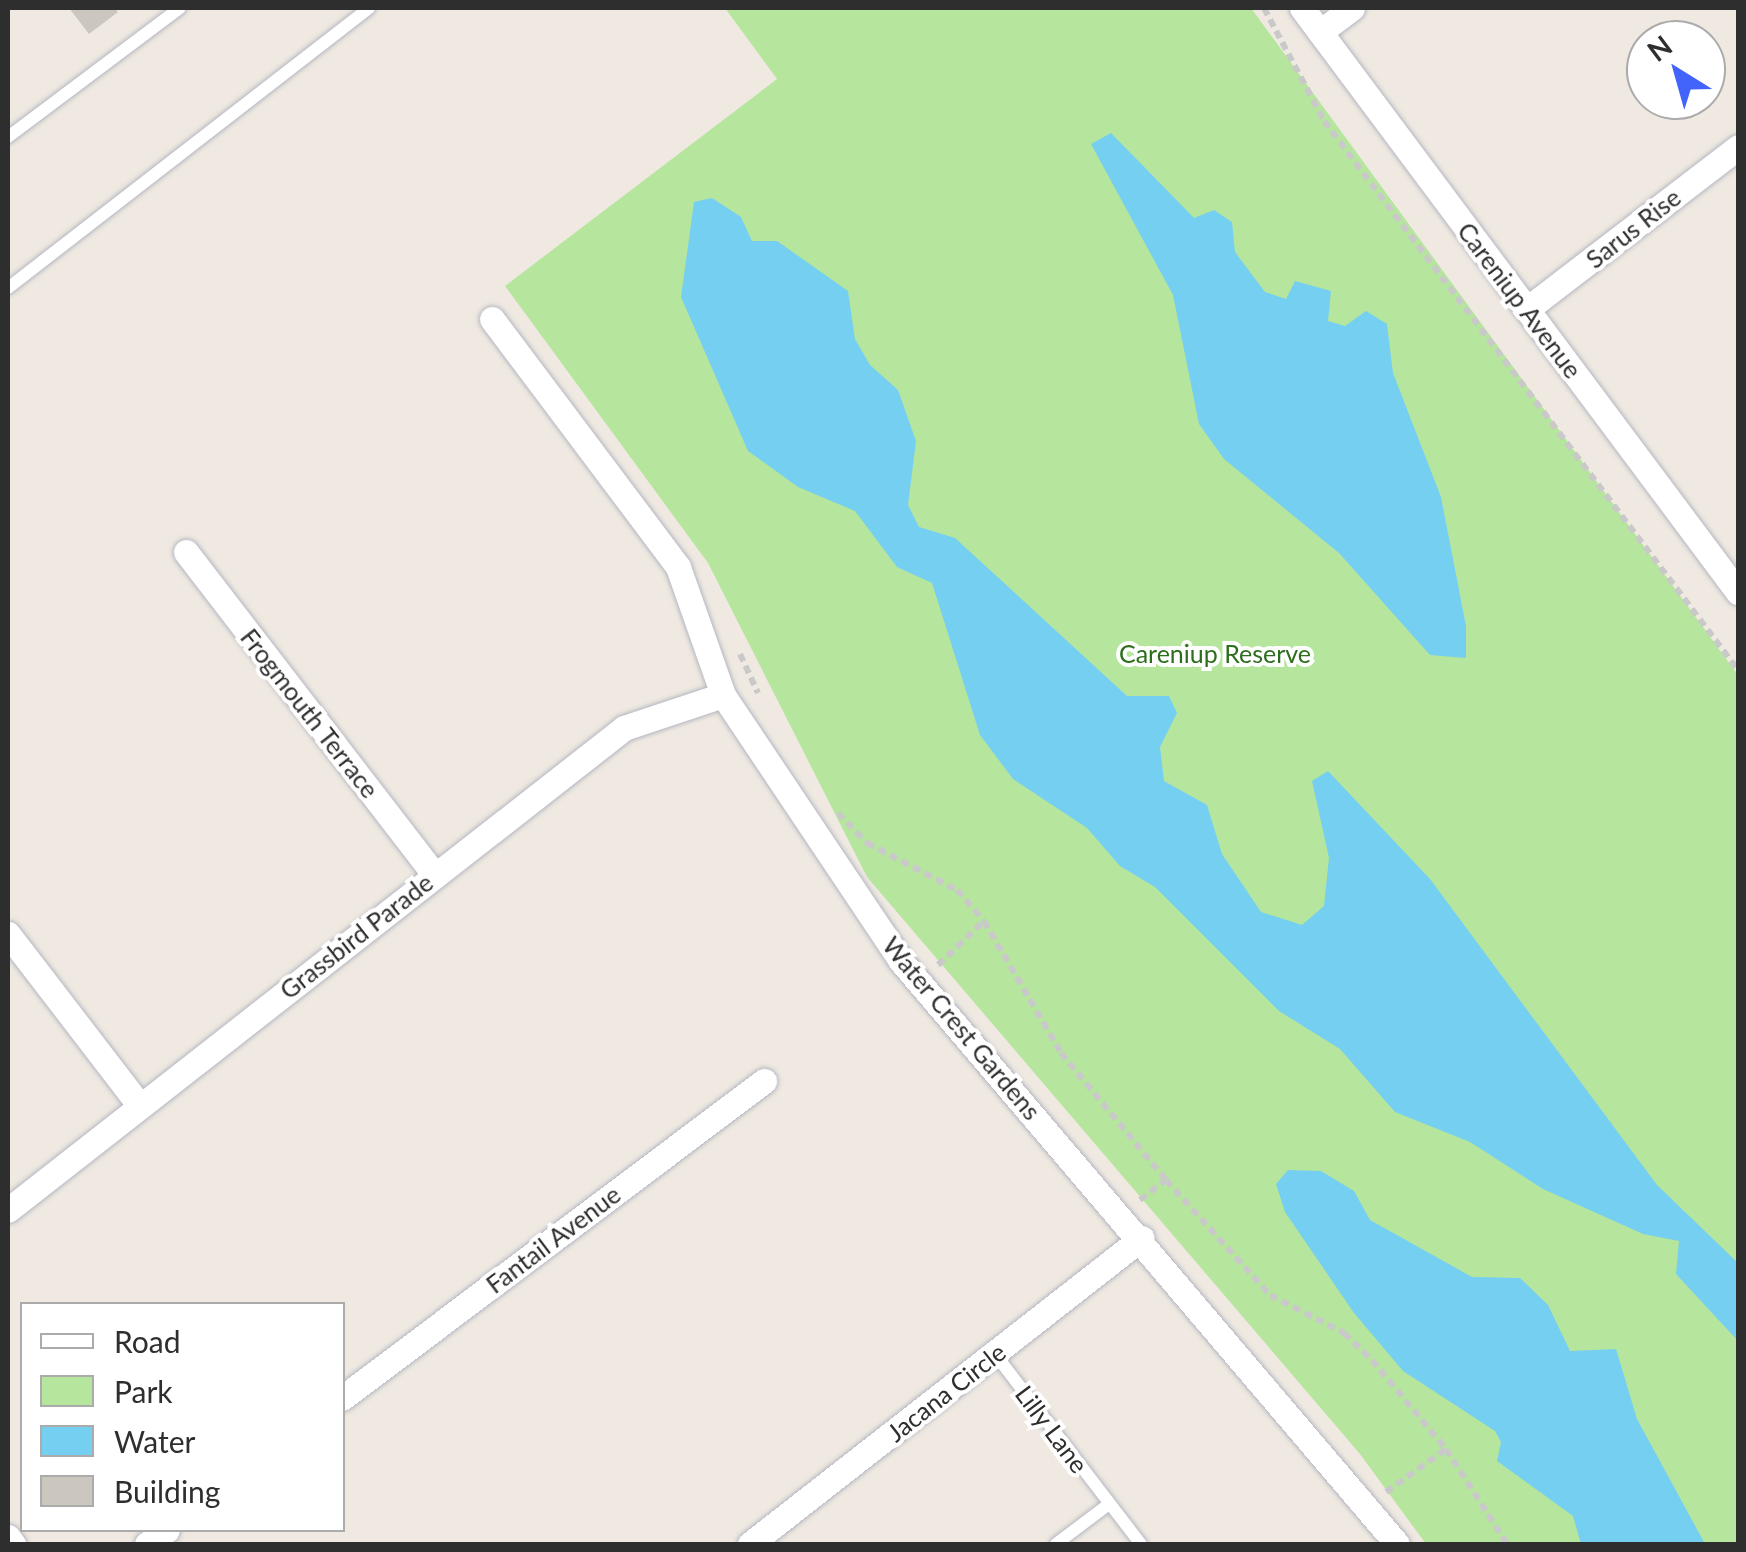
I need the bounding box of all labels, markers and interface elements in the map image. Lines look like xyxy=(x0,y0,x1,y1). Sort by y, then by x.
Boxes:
north arrow xyxy=(1626,20,1726,120)
text: N xyxy=(1640,28,1678,68)
street label: Sarus Rise xyxy=(1580,182,1686,274)
street label: Careniup Avenue xyxy=(1451,216,1589,384)
street label: Frogmouth Terrace xyxy=(234,622,386,804)
park label: Careniup Reserve xyxy=(1119,638,1311,668)
street label: Grassbird Parade xyxy=(274,867,438,1005)
street label: Water Crest Gardens xyxy=(877,930,1047,1126)
street label: Fantail Avenue xyxy=(480,1179,626,1299)
legend xyxy=(20,1302,345,1532)
text: Road xyxy=(114,1323,181,1359)
street label: Jacana Circle xyxy=(881,1336,1011,1448)
text: Park xyxy=(114,1373,173,1409)
street label: Lilly Lane xyxy=(1009,1379,1095,1479)
text: Water xyxy=(114,1423,196,1459)
text: Building xyxy=(114,1473,220,1509)

